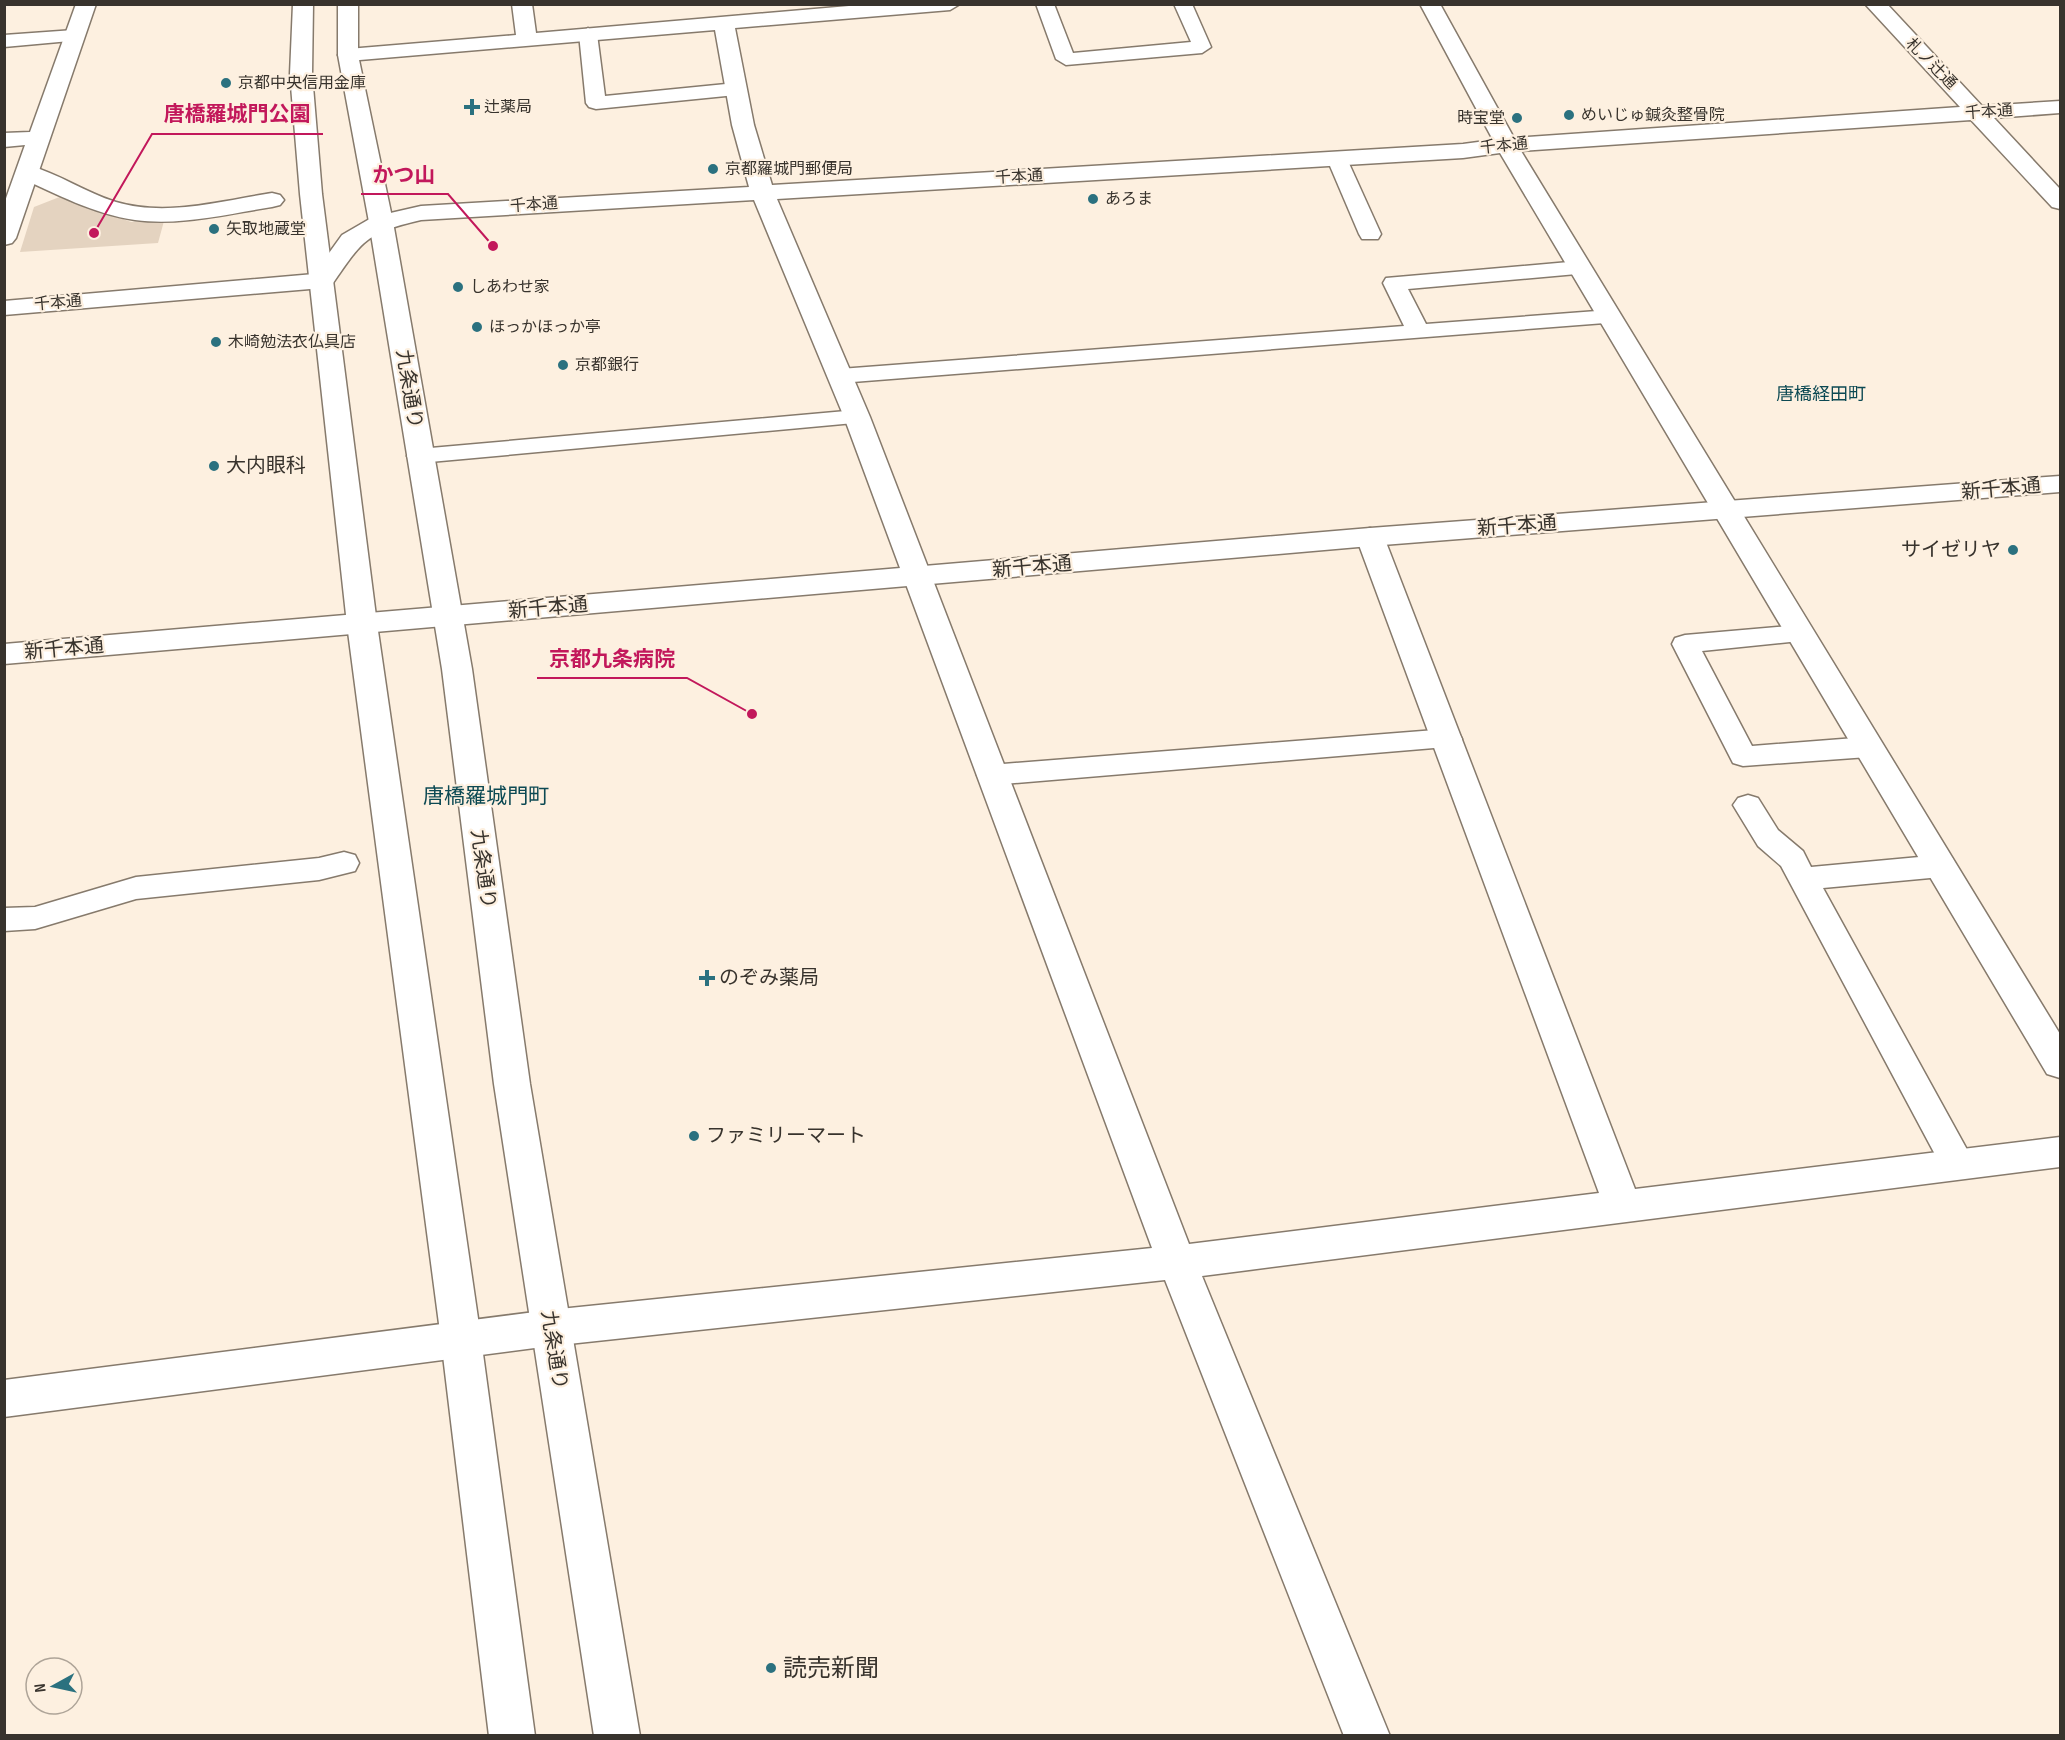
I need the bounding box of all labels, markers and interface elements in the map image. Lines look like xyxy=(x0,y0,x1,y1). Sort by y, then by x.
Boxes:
street label: 札ノ辻通 xyxy=(1902,35,1960,93)
place label: 京都中央信用金庫 xyxy=(238,74,366,93)
marker: 京都中央信用金庫 xyxy=(219,76,233,90)
callout: 唐橋羅城門公園 xyxy=(152,95,323,134)
place label: 辻薬局 xyxy=(484,98,532,117)
marker: 辻薬局 xyxy=(465,100,479,114)
street label: 千本通 xyxy=(1964,101,2014,123)
text: 唐橋羅城門公園 xyxy=(164,102,311,127)
place label: めいじゅ鍼灸整骨院 xyxy=(1581,106,1725,125)
marker: めいじゅ鍼灸整骨院 xyxy=(1562,108,1576,122)
place label: 時宝堂 xyxy=(1457,109,1505,128)
marker: 時宝堂 xyxy=(1510,111,1524,125)
street label: 千本通 xyxy=(1479,134,1529,158)
callout: かつ山 xyxy=(361,155,448,194)
place label: 京都羅城門郵便局 xyxy=(725,160,853,179)
marker: 京都羅城門郵便局 xyxy=(706,162,720,176)
text: かつ山 xyxy=(373,163,436,188)
street label: 千本通 xyxy=(995,166,1043,188)
place label: あろま xyxy=(1105,190,1153,209)
marker: あろま xyxy=(1086,192,1100,206)
street label: 千本通 xyxy=(509,194,559,216)
place label: 矢取地蔵堂 xyxy=(226,220,306,239)
marker: 矢取地蔵堂 xyxy=(207,222,221,236)
place label: しあわせ家 xyxy=(470,278,550,297)
marker: しあわせ家 xyxy=(451,280,465,294)
street label: 千本通 xyxy=(33,291,83,315)
place label: ほっかほっか亭 xyxy=(489,318,601,337)
marker: ほっかほっか亭 xyxy=(470,320,484,334)
place label: 木崎勉法衣仏具店 xyxy=(228,333,356,352)
marker: 木崎勉法衣仏具店 xyxy=(209,335,223,349)
street label: 九条通り xyxy=(391,348,427,430)
place label: 京都銀行 xyxy=(575,356,639,375)
marker: 京都銀行 xyxy=(556,358,570,372)
district label: 唐橋経田町 xyxy=(1776,384,1866,405)
place label: 大内眼科 xyxy=(226,454,306,478)
marker: 大内眼科 xyxy=(207,459,221,473)
street label: 新千本通 xyxy=(1960,474,2042,504)
street label: 新千本通 xyxy=(1476,511,1558,541)
place label: サイゼリヤ xyxy=(1901,538,2001,562)
marker: サイゼリヤ xyxy=(2006,543,2020,557)
street label: 新千本通 xyxy=(991,552,1073,582)
street label: 新千本通 xyxy=(507,593,589,623)
street label: 新千本通 xyxy=(23,634,105,664)
callout: 京都九条病院 xyxy=(537,639,687,678)
text: 京都九条病院 xyxy=(549,647,675,672)
district label: 唐橋羅城門町 xyxy=(423,784,549,809)
street label: 九条通り xyxy=(466,828,500,910)
place label: のぞみ薬局 xyxy=(719,966,819,990)
marker: のぞみ薬局 xyxy=(700,971,714,985)
place label: ファミリーマート xyxy=(706,1124,866,1148)
marker: ファミリーマート xyxy=(687,1129,701,1143)
street label: 九条通り xyxy=(536,1309,572,1391)
place label: 読売新聞 xyxy=(783,1654,879,1683)
north arrow xyxy=(24,1656,84,1716)
marker: 読売新聞 xyxy=(764,1661,778,1675)
text: N xyxy=(31,1682,51,1693)

